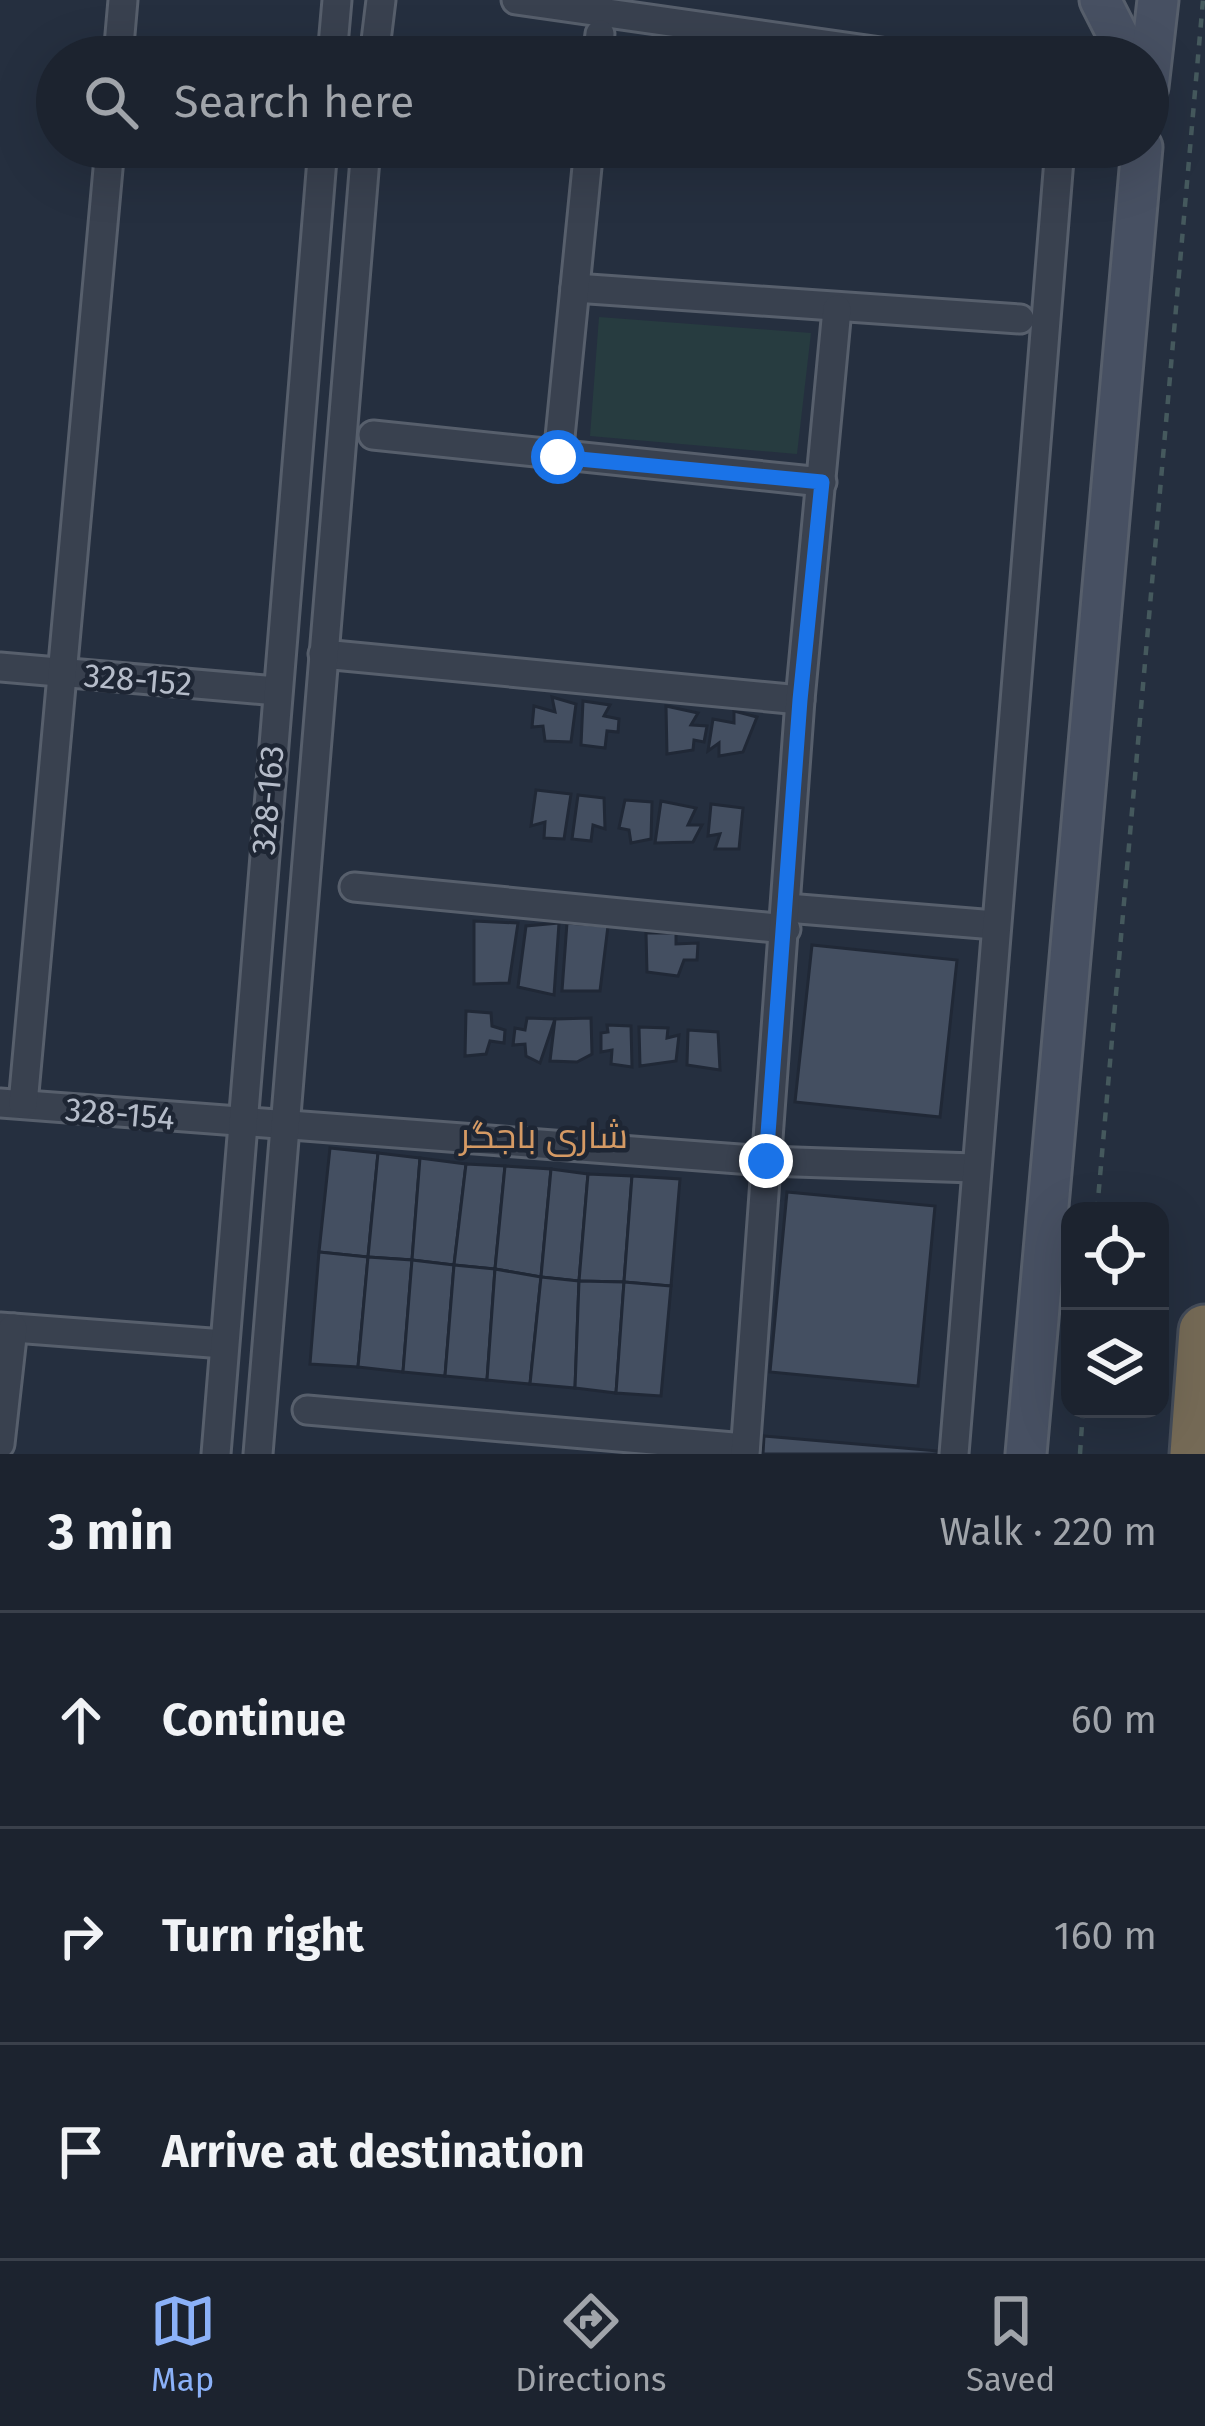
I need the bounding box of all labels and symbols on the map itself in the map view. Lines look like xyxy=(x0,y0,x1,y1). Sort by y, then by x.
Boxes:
route start xyxy=(531,430,585,484)
street label: 328-152 xyxy=(82,655,194,705)
street label: 328-163 xyxy=(243,744,293,856)
street label: 328-154 xyxy=(63,1089,176,1139)
district label: شاری باجگر xyxy=(458,1114,628,1158)
route end xyxy=(739,1134,793,1188)

